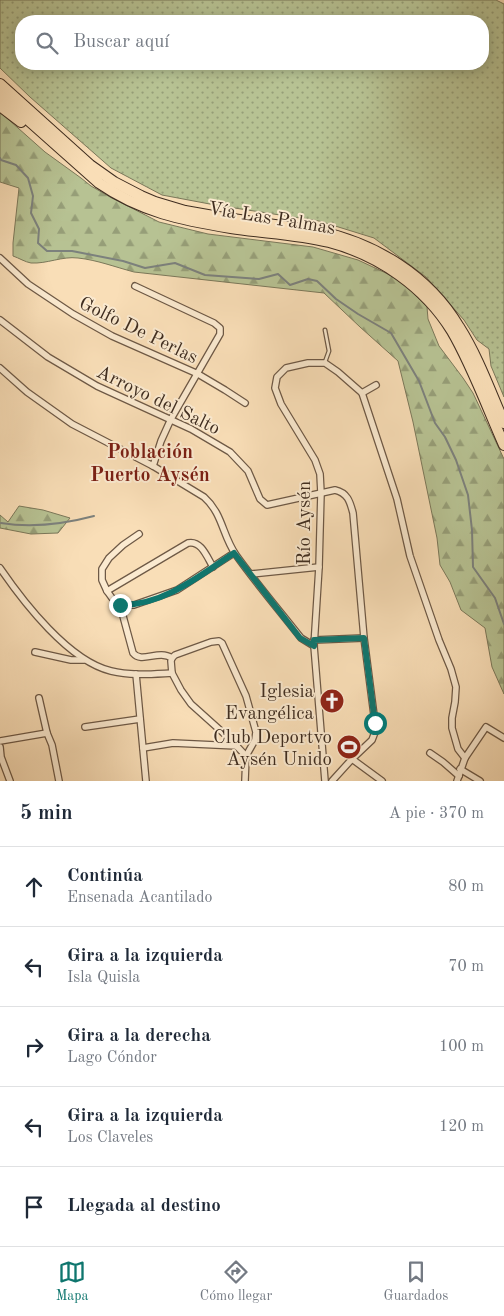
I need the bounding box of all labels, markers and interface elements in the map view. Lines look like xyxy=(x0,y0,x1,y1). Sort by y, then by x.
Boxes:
search box xyxy=(15,15,489,70)
icon: search xyxy=(33,29,61,57)
text: Buscar aquí xyxy=(73,33,169,52)
street label: Vía Las Palmas xyxy=(207,200,337,239)
street label: Golfo De Perlas xyxy=(76,294,200,368)
street label: Arroyo del Salto xyxy=(93,363,223,439)
district label: Población Puerto Aysén xyxy=(90,443,210,486)
street label: Río Aysén xyxy=(296,481,315,565)
route end xyxy=(109,594,132,617)
place label: Iglesia Evangélica xyxy=(225,683,315,724)
church icon: Iglesia Evangélica xyxy=(319,688,345,714)
route start xyxy=(364,712,387,735)
place label: Club Deportvo Aysén Unido xyxy=(213,729,332,770)
sports icon: Club Deportvo Aysén Unido xyxy=(336,734,362,760)
text: 5 min xyxy=(20,803,73,824)
text: A pie · 370 m xyxy=(389,806,484,822)
text: Continúa xyxy=(67,867,143,886)
icon: ahead xyxy=(20,873,48,901)
text: 80 m xyxy=(448,879,484,895)
text: Ensenada Acantilado xyxy=(67,890,212,906)
text: Gira a la izquierda xyxy=(67,947,223,966)
icon: left xyxy=(20,953,48,981)
text: 70 m xyxy=(448,959,484,975)
text: Isla Quisla xyxy=(67,970,140,986)
text: Gira a la derecha xyxy=(67,1027,211,1046)
icon: right xyxy=(20,1033,48,1061)
text: 100 m xyxy=(439,1039,484,1055)
text: Lago Cóndor xyxy=(67,1050,157,1066)
text: Gira a la izquierda xyxy=(67,1107,223,1126)
icon: left xyxy=(20,1113,48,1141)
text: 120 m xyxy=(439,1119,484,1135)
text: Los Claveles xyxy=(67,1130,153,1146)
icon: arrive xyxy=(20,1193,48,1221)
text: Llegada al destino xyxy=(67,1197,221,1216)
tab: Mapa xyxy=(56,1258,88,1305)
tab: Cómo llegar xyxy=(200,1258,272,1305)
tab: Guardados xyxy=(384,1258,448,1305)

